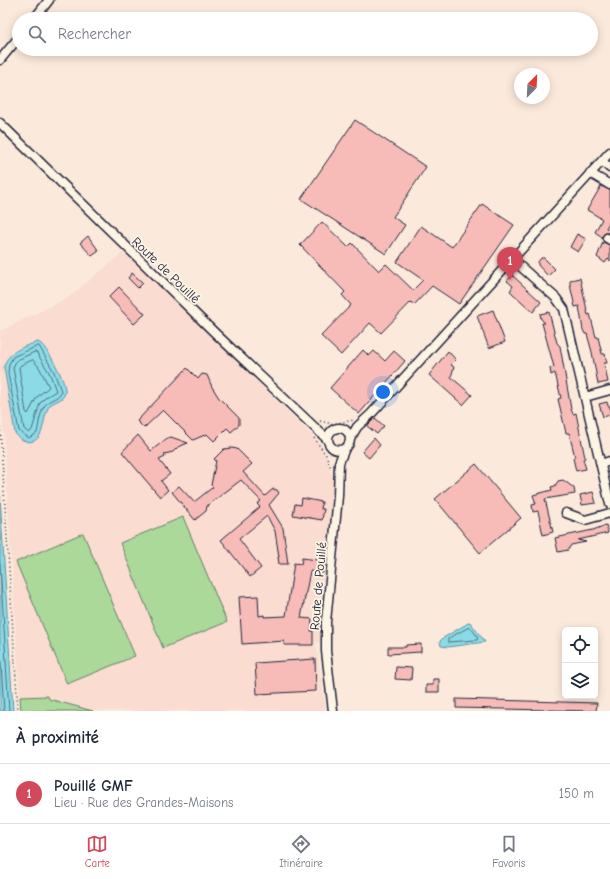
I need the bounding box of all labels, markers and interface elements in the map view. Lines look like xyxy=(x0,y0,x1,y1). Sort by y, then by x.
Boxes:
search box xyxy=(12,12,598,56)
icon: search xyxy=(26,23,48,45)
text: Rechercher xyxy=(58,25,131,43)
north arrow xyxy=(514,68,550,104)
street label: Route de Pouillé xyxy=(129,234,203,306)
pin: 1 xyxy=(497,247,523,280)
your location xyxy=(373,382,393,402)
street label: Route de Pouillé xyxy=(307,541,329,631)
map controls xyxy=(562,627,598,699)
button: locate xyxy=(562,627,598,663)
button: layers xyxy=(562,663,598,699)
text: À proximité xyxy=(16,728,99,747)
text: Pouillé GMF xyxy=(54,777,133,795)
text: 1 xyxy=(26,786,32,801)
text: 150 m xyxy=(559,786,594,801)
text: Lieu · Rue des Grandes-Maisons xyxy=(54,795,234,810)
tab: Carte xyxy=(85,833,110,870)
tab: Itinéraire xyxy=(279,833,323,870)
tab: Favoris xyxy=(492,833,525,870)

